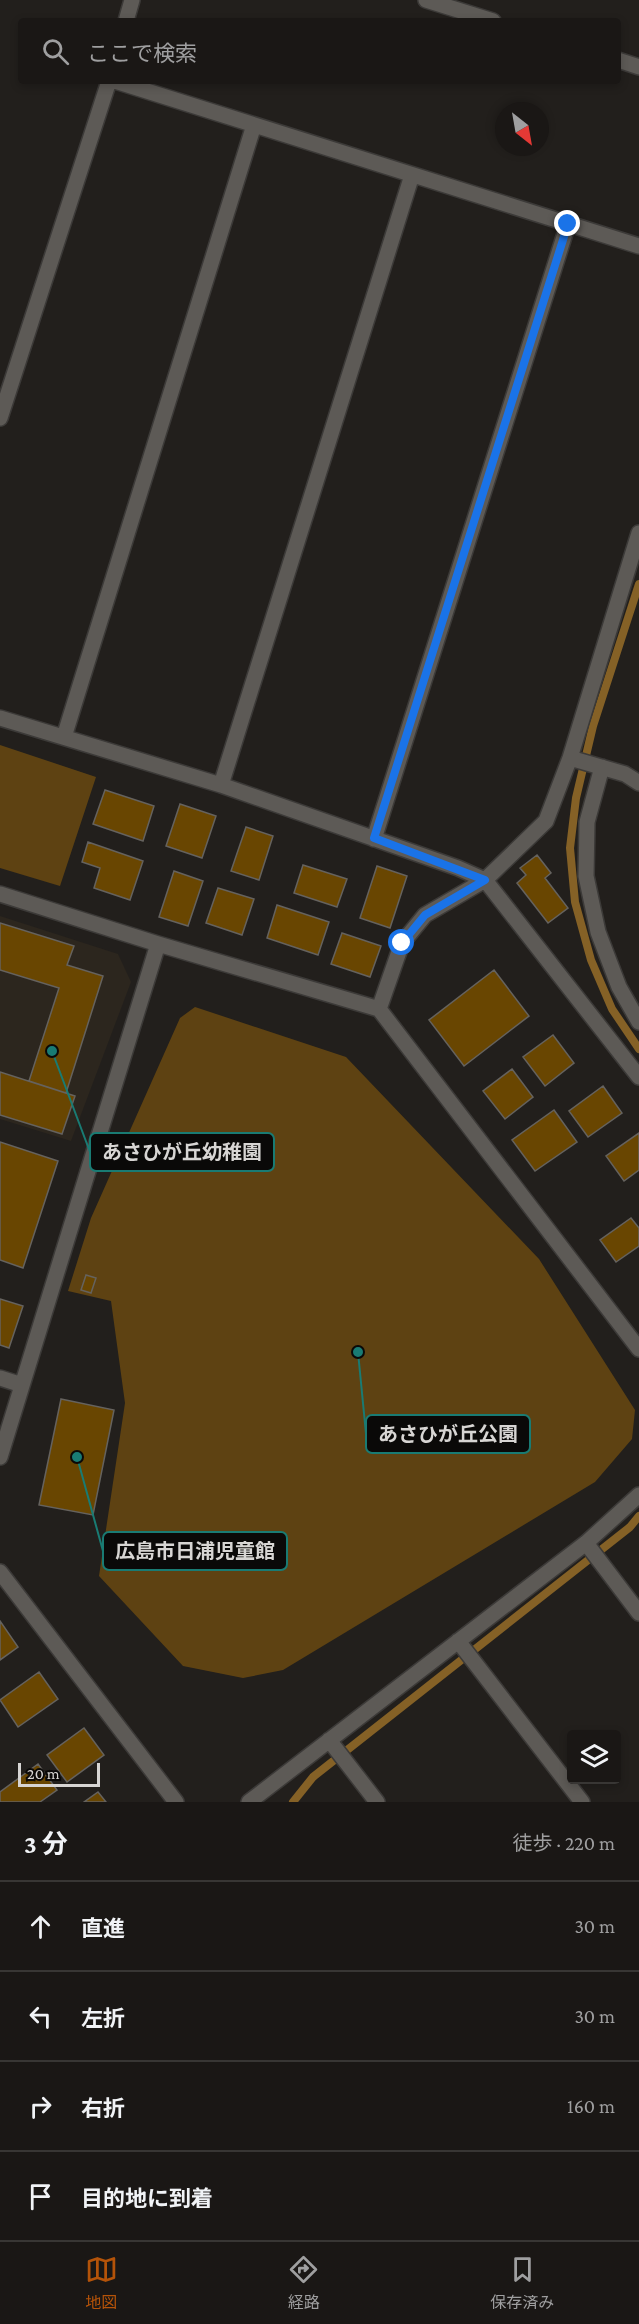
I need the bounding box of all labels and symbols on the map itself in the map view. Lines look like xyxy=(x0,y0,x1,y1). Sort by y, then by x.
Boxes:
north arrow xyxy=(495,102,549,156)
route end xyxy=(554,210,580,236)
route start xyxy=(388,929,414,955)
callout: あさひが丘幼稚園 xyxy=(90,1133,274,1171)
text: あさひが丘幼稚園 xyxy=(102,1141,262,1163)
callout: あさひが丘公園 xyxy=(366,1415,530,1453)
text: あさひが丘公園 xyxy=(378,1423,518,1445)
callout: 広島市日浦児童館 xyxy=(103,1532,287,1570)
text: 広島市日浦児童館 xyxy=(115,1540,275,1562)
scale bar xyxy=(18,1760,100,1788)

